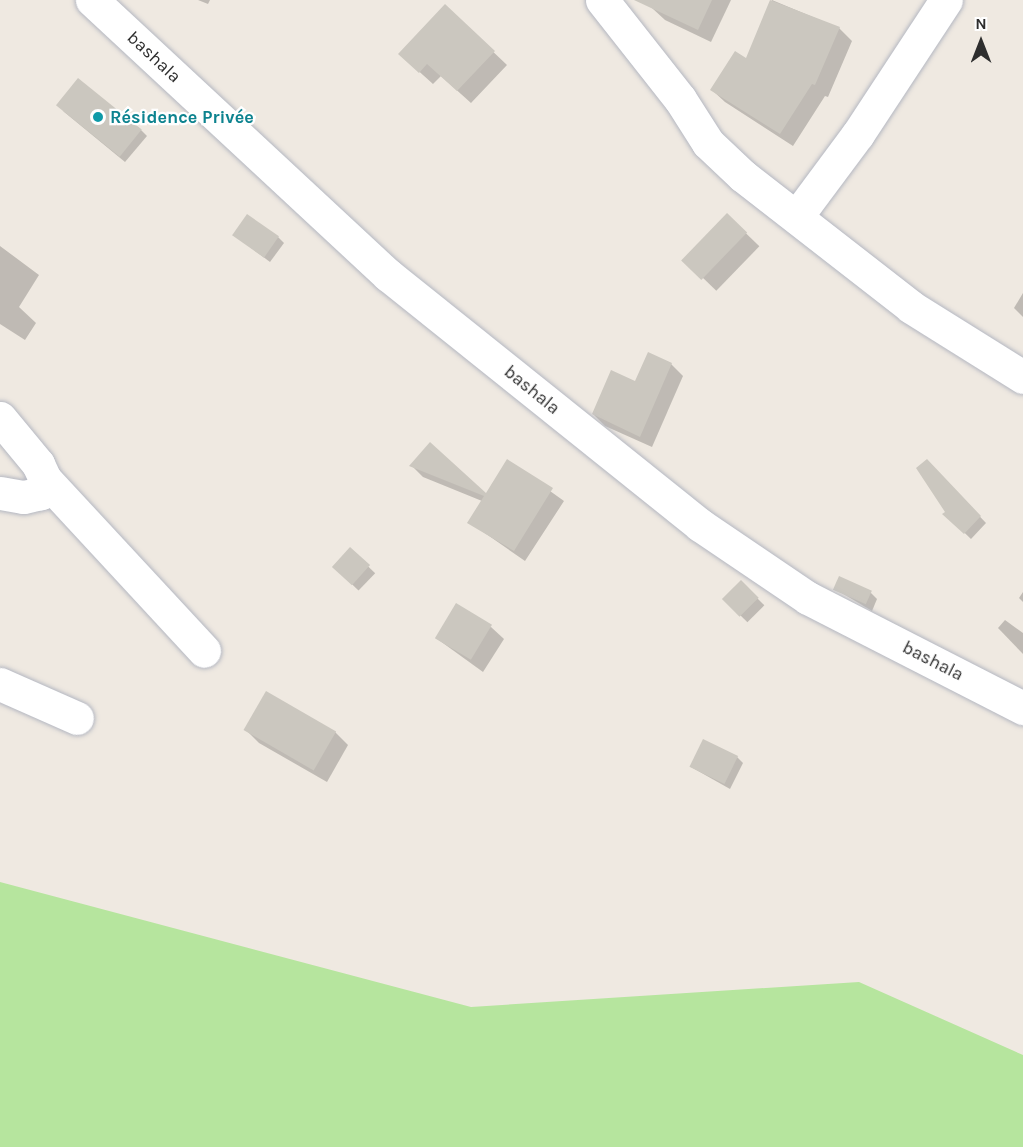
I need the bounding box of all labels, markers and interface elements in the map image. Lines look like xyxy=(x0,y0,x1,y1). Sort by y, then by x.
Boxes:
north arrow xyxy=(951,12,1011,72)
text: N xyxy=(975,14,987,33)
street label: bashala xyxy=(123,27,185,87)
place label: Résidence Privée xyxy=(110,106,254,128)
marker: Résidence Privée xyxy=(91,110,105,124)
street label: bashala xyxy=(500,361,564,419)
street label: bashala xyxy=(899,636,967,686)

